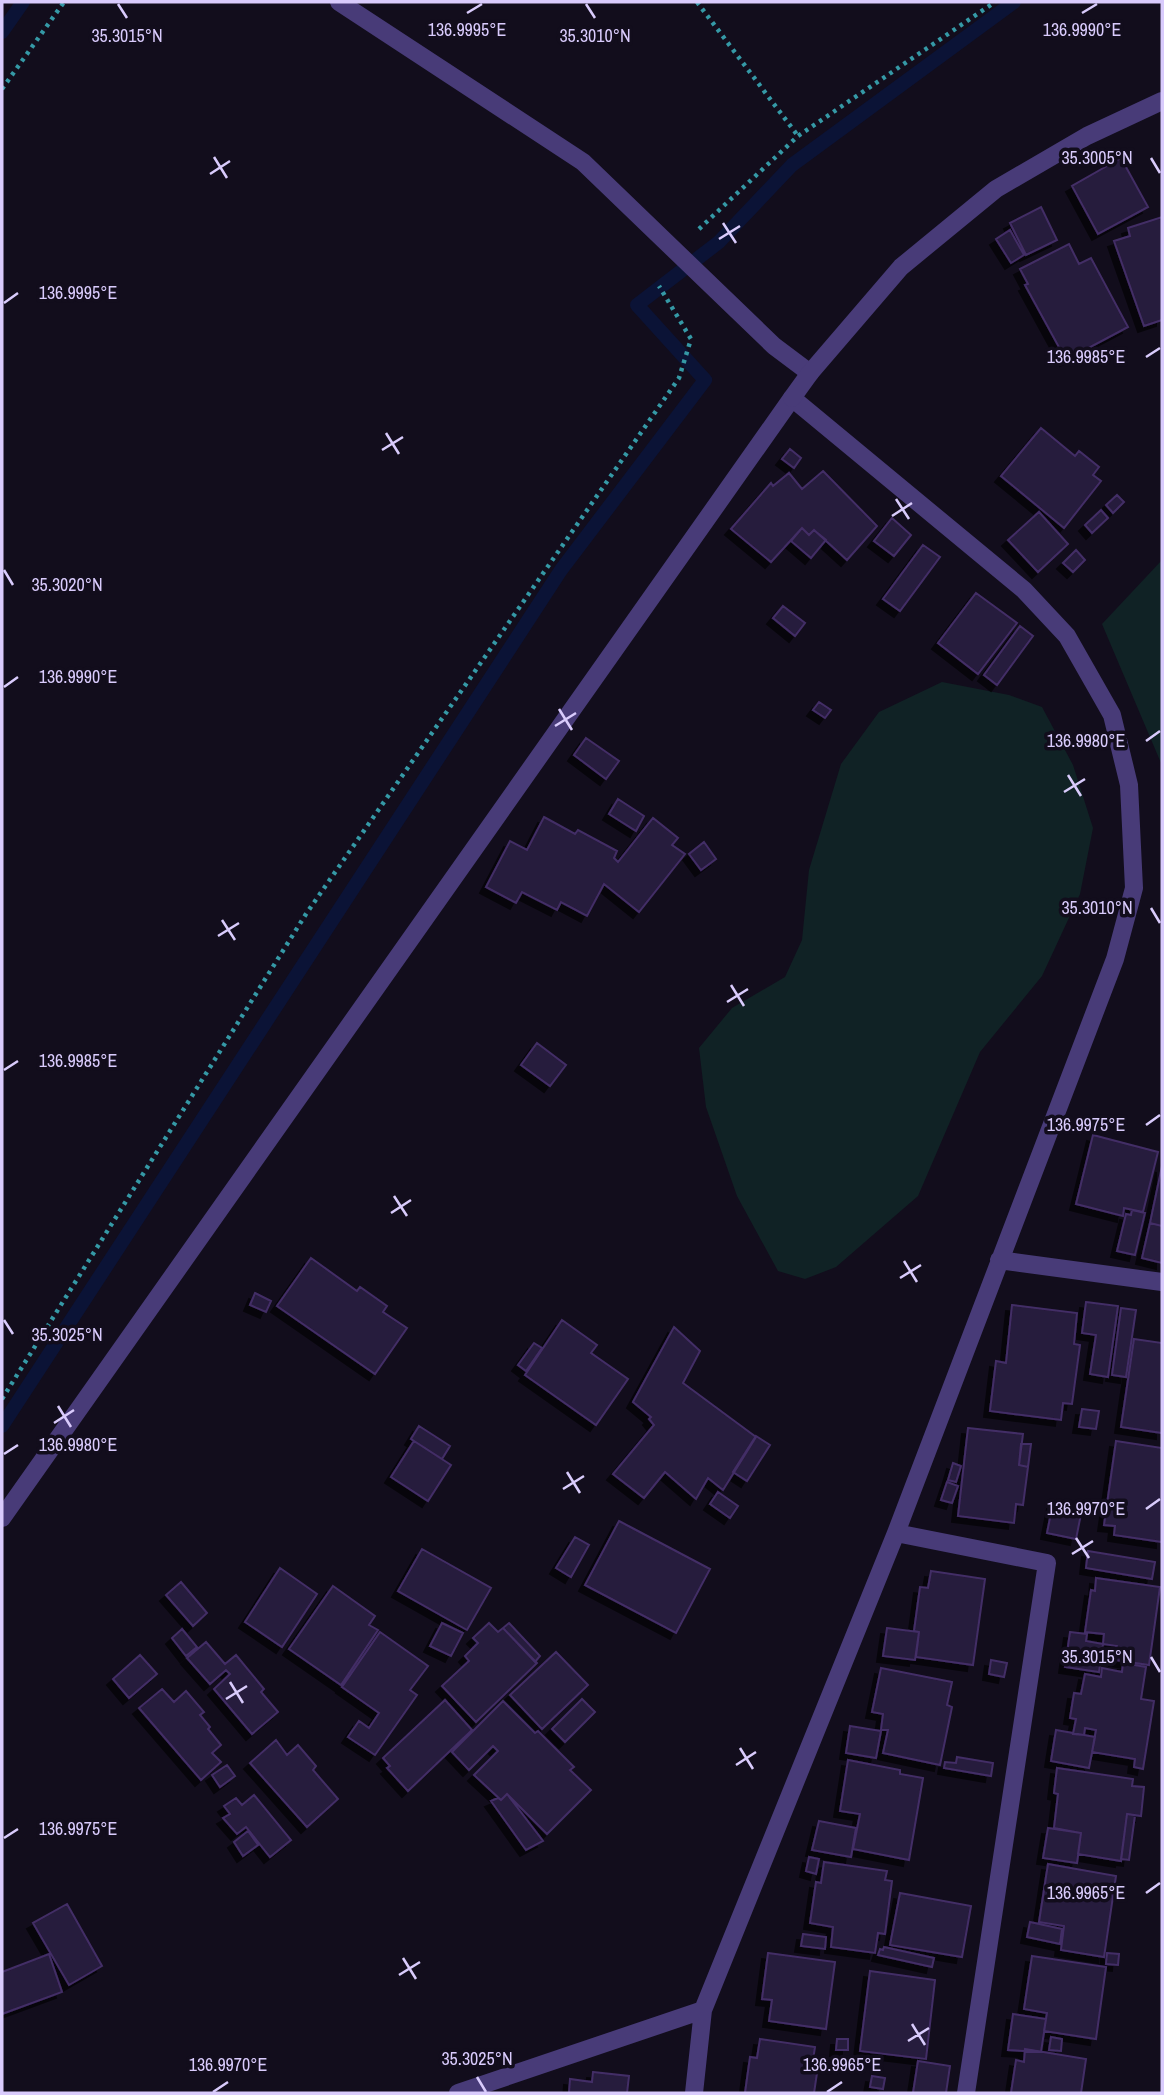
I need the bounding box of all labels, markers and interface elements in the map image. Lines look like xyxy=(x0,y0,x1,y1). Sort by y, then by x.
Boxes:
text: 136.9995°E xyxy=(428,17,506,42)
text: 136.9990°E xyxy=(1043,17,1121,42)
text: 35.3015°N xyxy=(91,23,163,48)
text: 35.3010°N xyxy=(559,23,631,48)
text: 35.3005°N xyxy=(1061,145,1133,170)
text: 136.9995°E xyxy=(39,280,117,305)
text: 136.9985°E xyxy=(1047,344,1125,369)
text: 35.3020°N xyxy=(31,572,103,597)
text: 136.9990°E xyxy=(39,664,117,689)
text: 136.9980°E xyxy=(1047,728,1125,753)
text: 35.3010°N xyxy=(1061,895,1133,920)
text: 136.9985°E xyxy=(39,1048,117,1073)
text: 136.9975°E xyxy=(1047,1112,1125,1137)
text: 35.3025°N xyxy=(31,1322,103,1347)
text: 136.9980°E xyxy=(39,1432,117,1457)
text: 136.9970°E xyxy=(1047,1496,1125,1521)
text: 35.3015°N xyxy=(1061,1644,1133,1669)
text: 136.9975°E xyxy=(39,1816,117,1841)
text: 136.9965°E xyxy=(1047,1880,1125,1905)
text: 35.3025°N xyxy=(441,2046,513,2071)
text: 136.9970°E xyxy=(189,2052,267,2077)
text: 136.9965°E xyxy=(803,2052,881,2077)

